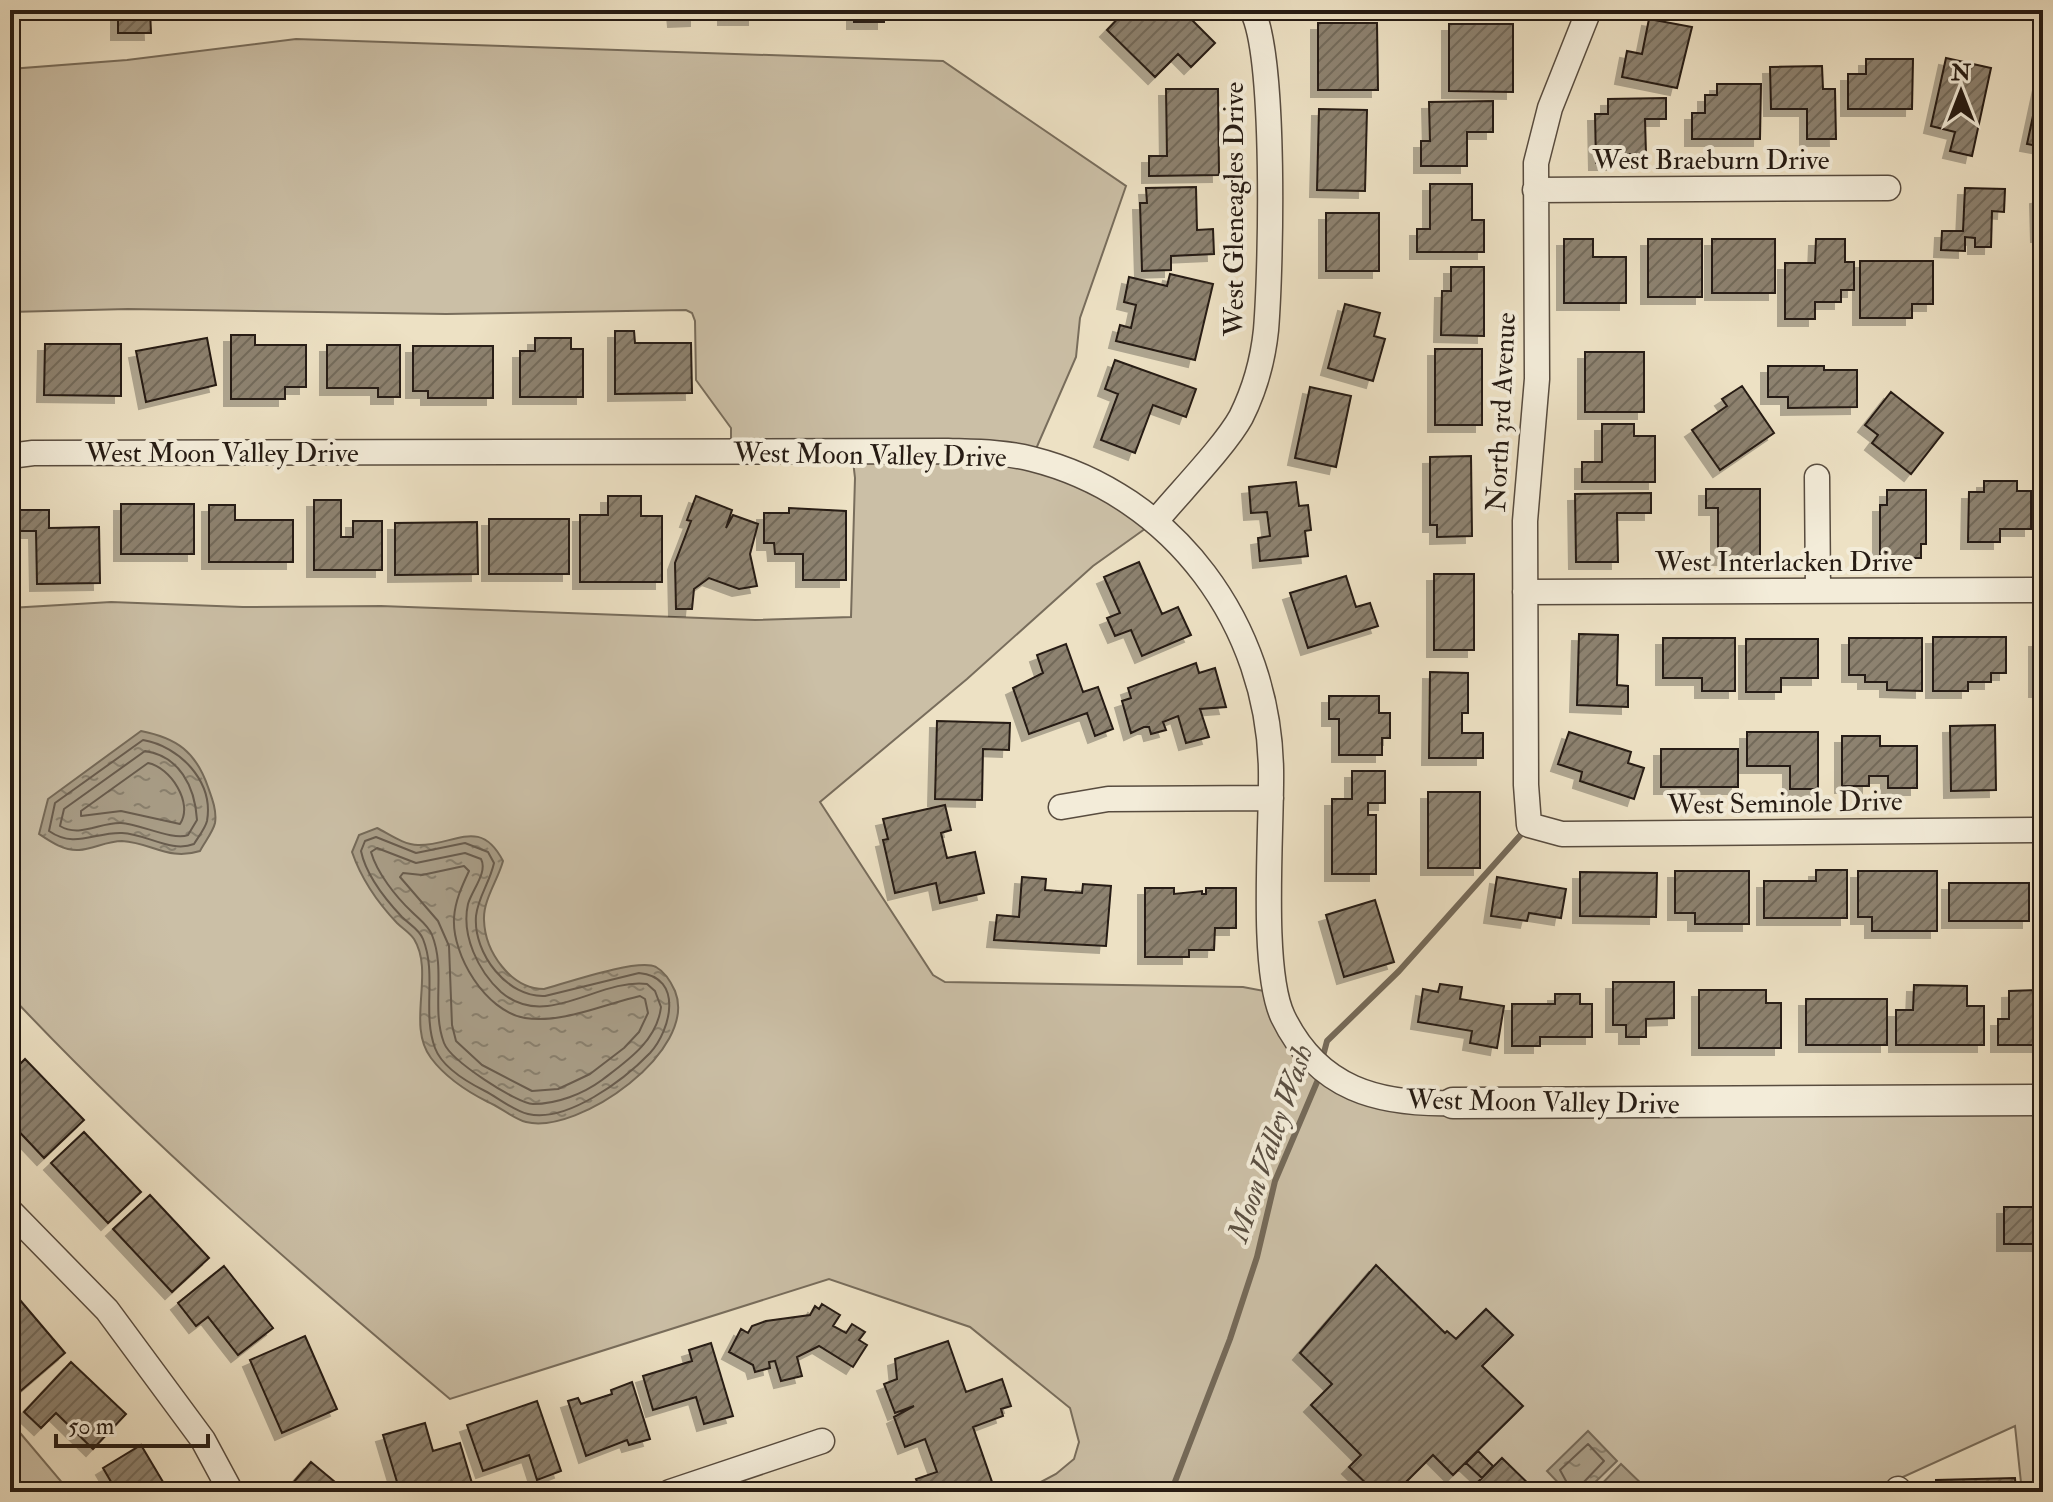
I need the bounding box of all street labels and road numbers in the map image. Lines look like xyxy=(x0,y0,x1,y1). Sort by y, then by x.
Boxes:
street label: West Gleneagles Drive xyxy=(1217,82,1252,337)
street label: West Braeburn Drive xyxy=(1591,143,1830,178)
street label: North 3rd Avenue xyxy=(1479,311,1524,513)
street label: West Moon Valley Drive xyxy=(84,436,359,471)
street label: West Moon Valley Drive xyxy=(732,436,1007,475)
street label: West Interlacken Drive xyxy=(1654,545,1913,580)
street label: West Seminole Drive xyxy=(1666,784,1903,823)
street label: West Moon Valley Drive xyxy=(1405,1083,1680,1122)

